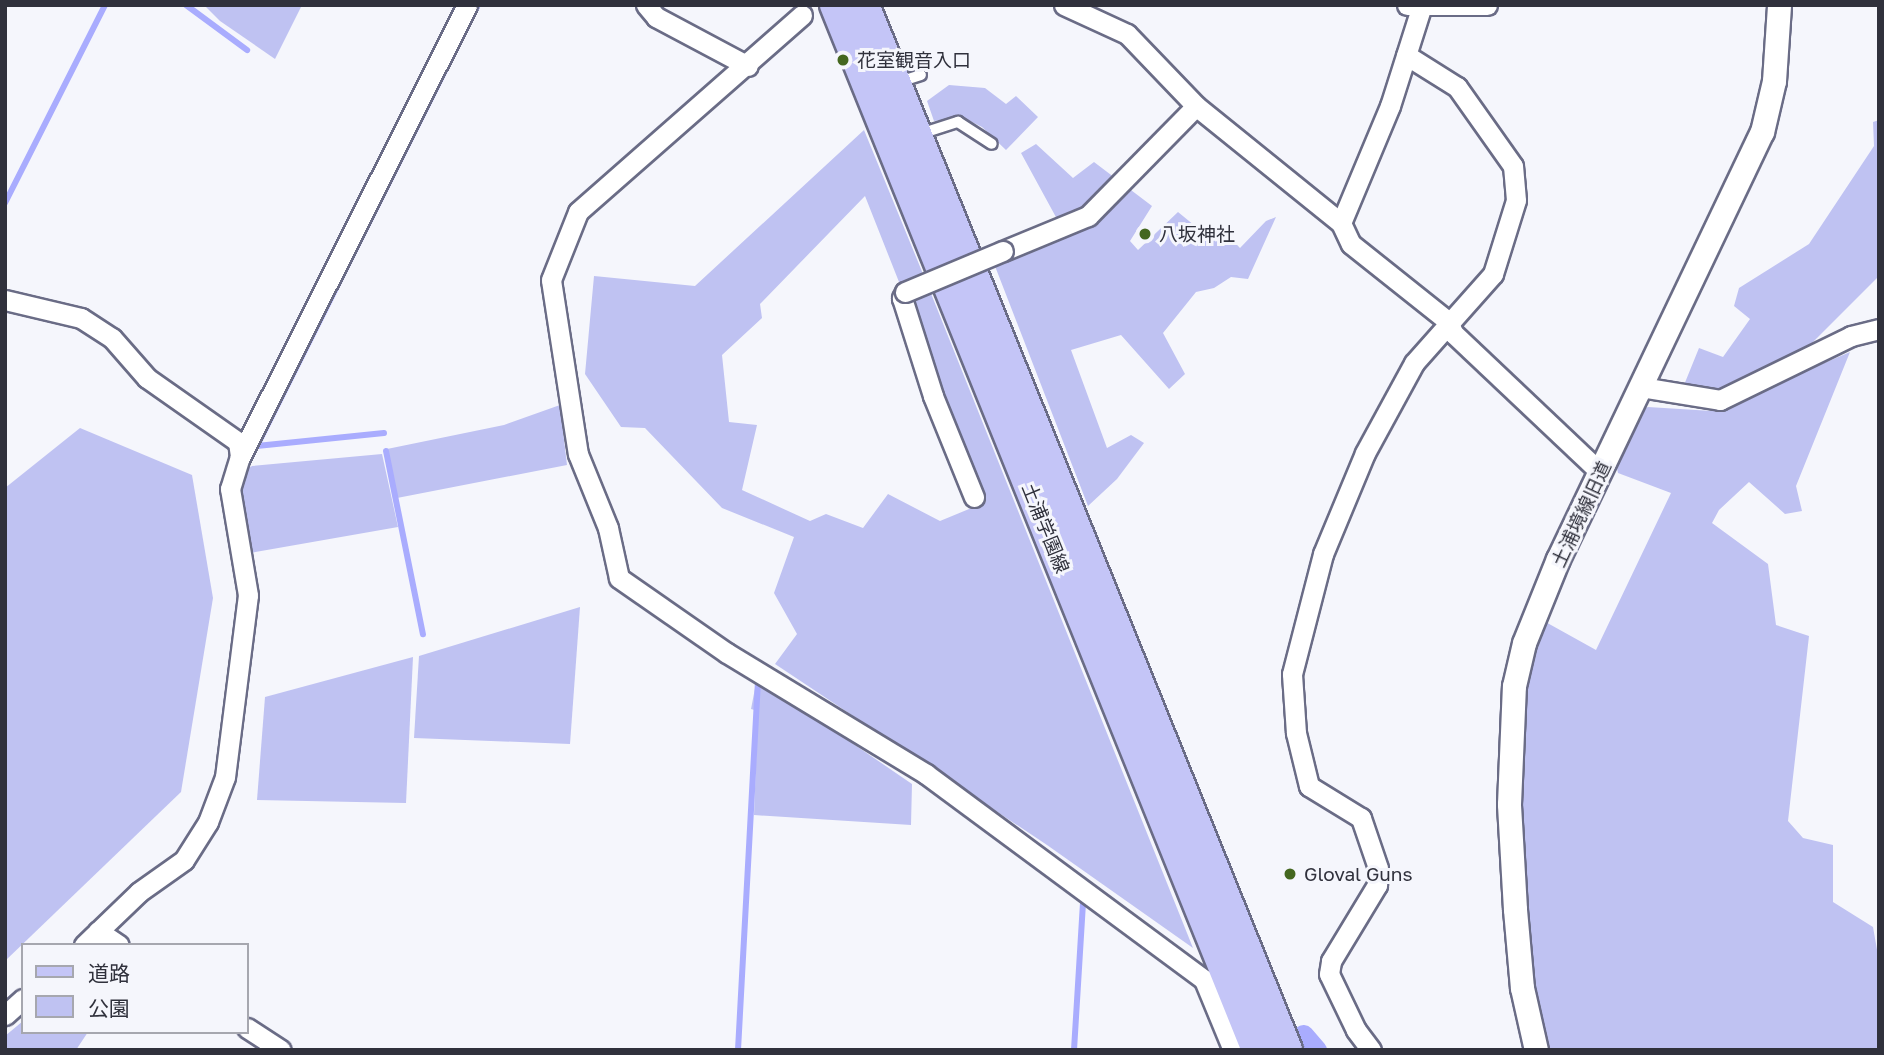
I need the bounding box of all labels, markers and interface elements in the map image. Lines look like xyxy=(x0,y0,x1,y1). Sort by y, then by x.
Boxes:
place label: 花室観音入口 xyxy=(857,49,971,71)
marker: 花室観音入口 xyxy=(835,52,851,68)
place label: 八坂神社 xyxy=(1159,223,1235,245)
marker: 八坂神社 xyxy=(1137,226,1153,242)
street label: 土浦境線旧道 xyxy=(1547,458,1615,570)
street label: 土浦学園線 xyxy=(1018,480,1074,576)
place label: Gloval Guns xyxy=(1304,863,1413,885)
marker: Gloval Guns xyxy=(1282,866,1298,882)
legend xyxy=(21,943,248,1034)
text: 道路 xyxy=(88,960,130,986)
text: 公園 xyxy=(88,995,130,1021)

